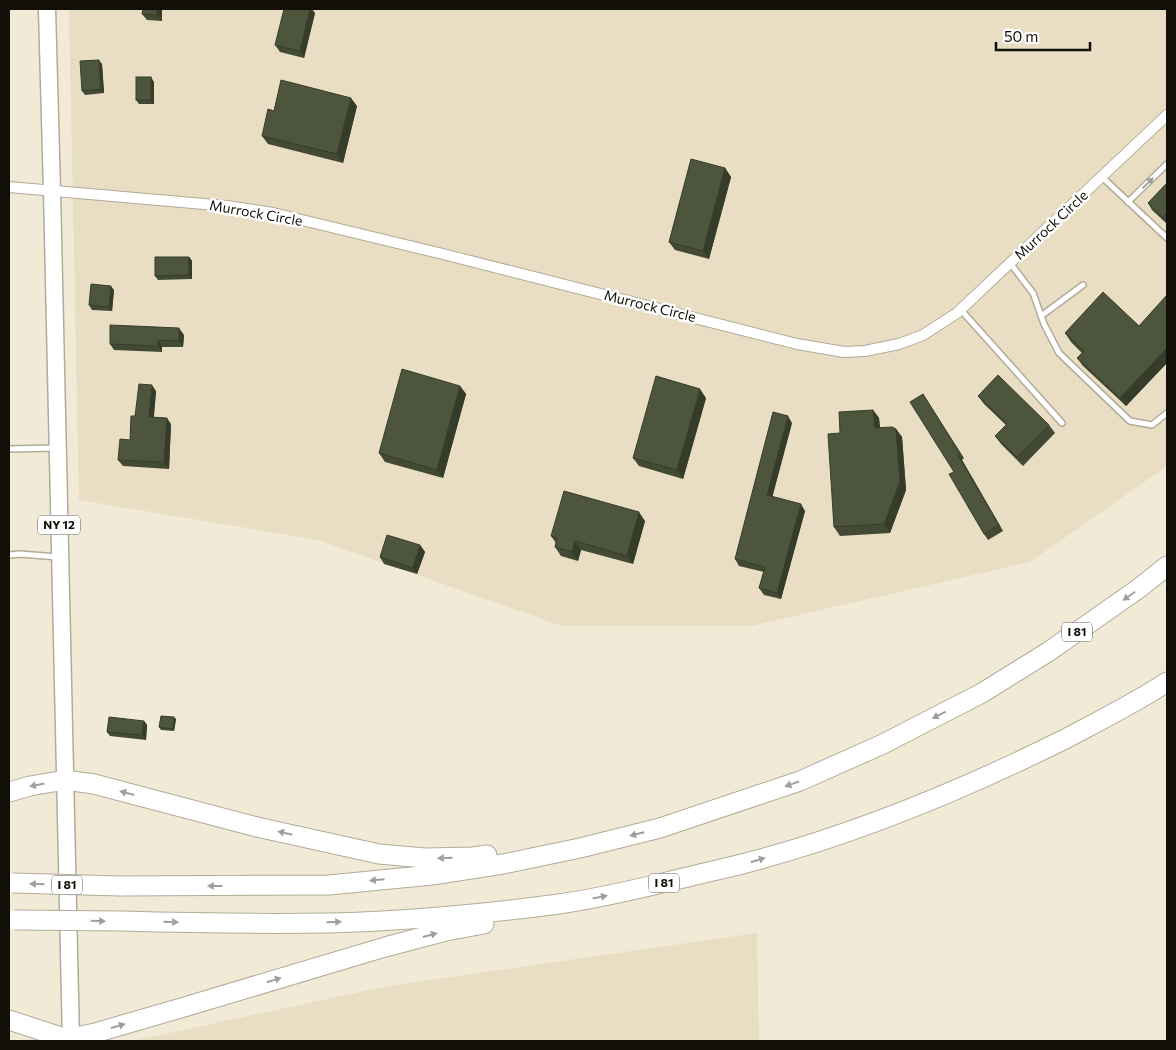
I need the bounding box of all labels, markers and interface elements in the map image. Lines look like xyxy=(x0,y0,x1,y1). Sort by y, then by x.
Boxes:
scale bar xyxy=(996,20,1090,52)
text: 50 m xyxy=(1004,27,1038,45)
one-way arrow xyxy=(1142,177,1154,189)
street label: Murrock Circle xyxy=(1010,186,1091,263)
street label: Murrock Circle xyxy=(208,196,304,229)
street label: Murrock Circle xyxy=(602,286,698,325)
road number: NY 12 xyxy=(38,516,80,534)
one-way arrow xyxy=(1122,591,1136,601)
road number: I 81 xyxy=(1062,622,1092,642)
one-way arrow xyxy=(932,711,946,719)
one-way arrow xyxy=(784,780,799,788)
one-way arrow xyxy=(28,782,44,790)
one-way arrow xyxy=(120,788,135,796)
one-way arrow xyxy=(277,829,292,837)
one-way arrow xyxy=(630,830,645,838)
one-way arrow xyxy=(436,854,452,862)
one-way arrow xyxy=(750,855,765,863)
road number: I 81 xyxy=(649,874,679,892)
road number: I 81 xyxy=(52,876,82,894)
one-way arrow xyxy=(369,877,385,885)
one-way arrow xyxy=(29,880,45,888)
one-way arrow xyxy=(206,882,222,890)
one-way arrow xyxy=(592,892,608,900)
one-way arrow xyxy=(91,917,107,925)
one-way arrow xyxy=(326,918,342,926)
one-way arrow xyxy=(163,919,179,927)
one-way arrow xyxy=(422,931,437,939)
one-way arrow xyxy=(266,976,281,984)
one-way arrow xyxy=(110,1022,125,1030)

